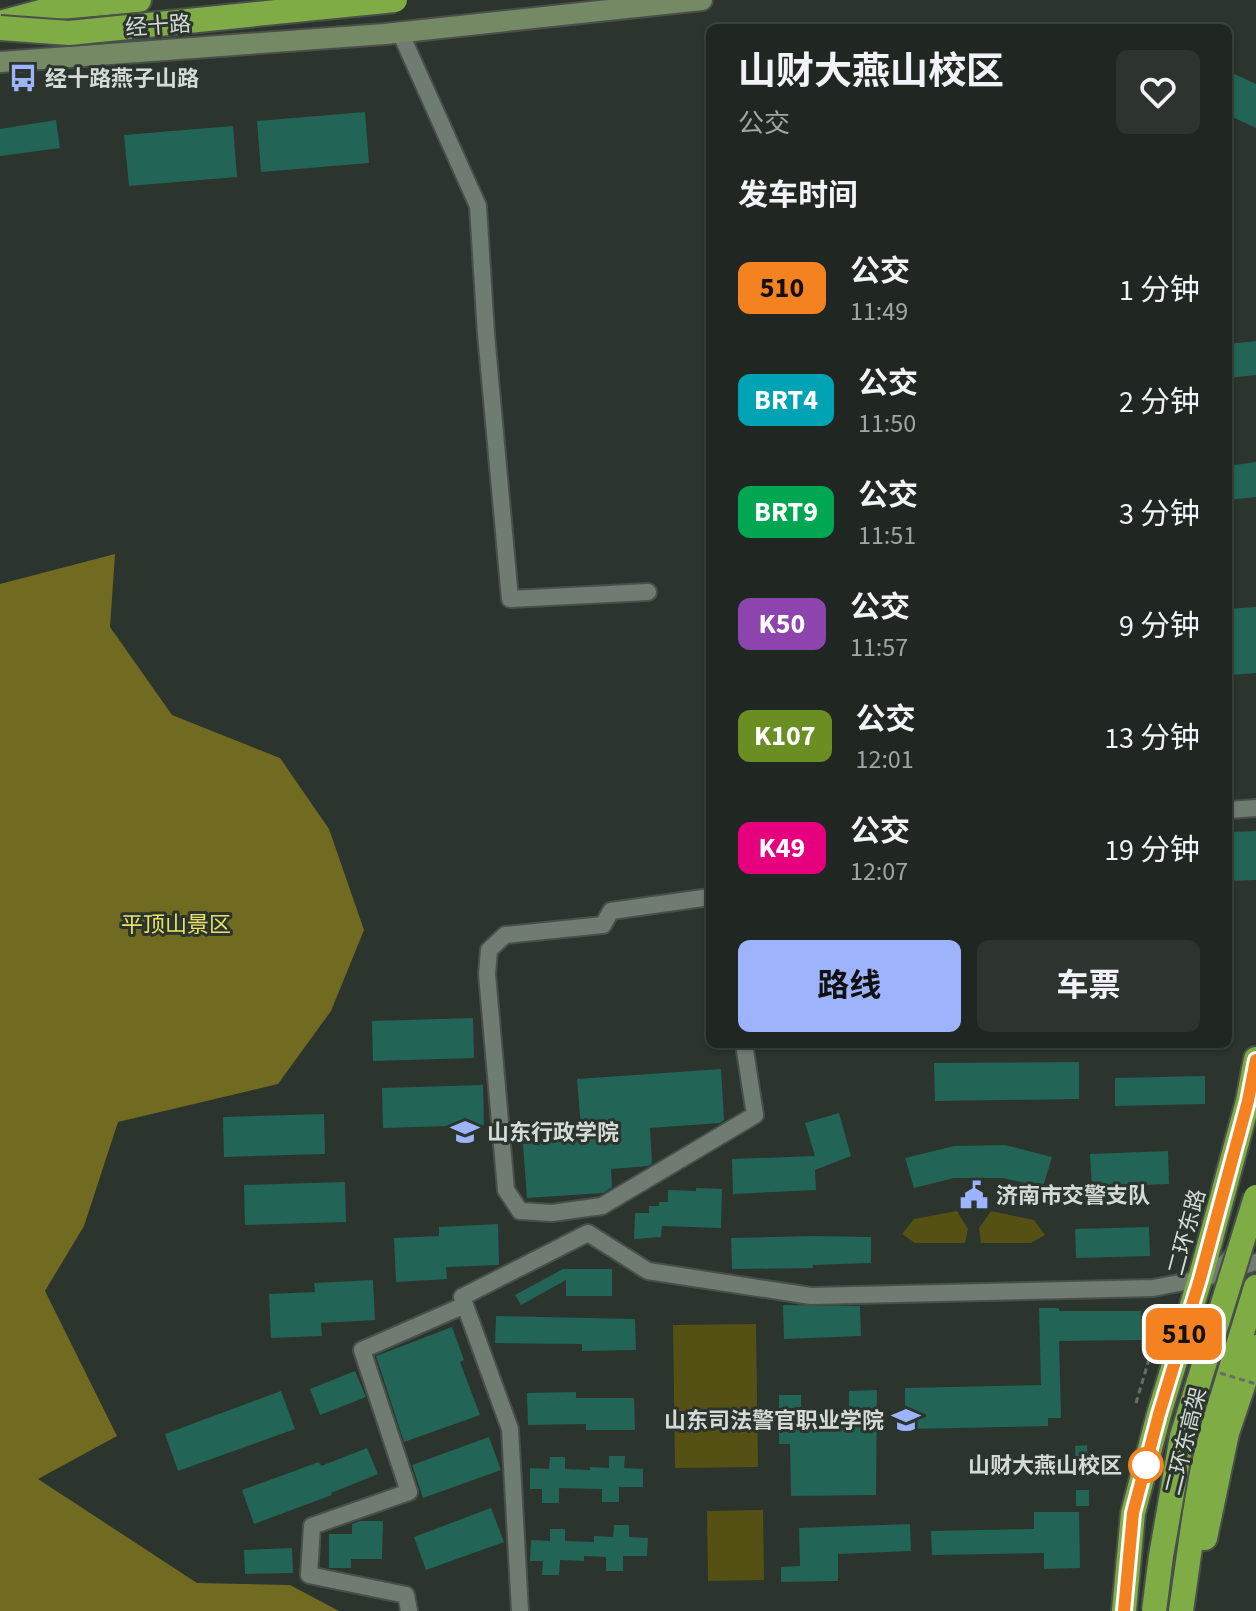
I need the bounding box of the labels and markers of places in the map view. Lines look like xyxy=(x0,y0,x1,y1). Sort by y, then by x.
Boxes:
bus stop icon: 经十路燕子山路 xyxy=(8,63,38,93)
place label: 经十路燕子山路 xyxy=(45,63,199,95)
school or university icon: 山东行政学院 xyxy=(450,1117,480,1147)
place label: 山东行政学院 xyxy=(487,1117,619,1149)
public building icon: 济南市交警支队 xyxy=(959,1180,989,1210)
place label: 济南市交警支队 xyxy=(996,1180,1150,1212)
place label: 山东司法警官职业学院 xyxy=(664,1405,884,1437)
school or university icon: 山东司法警官职业学院 xyxy=(891,1405,921,1435)
marker: 山财大燕山校区 xyxy=(1129,1448,1163,1482)
place label: 山财大燕山校区 xyxy=(968,1450,1122,1482)

